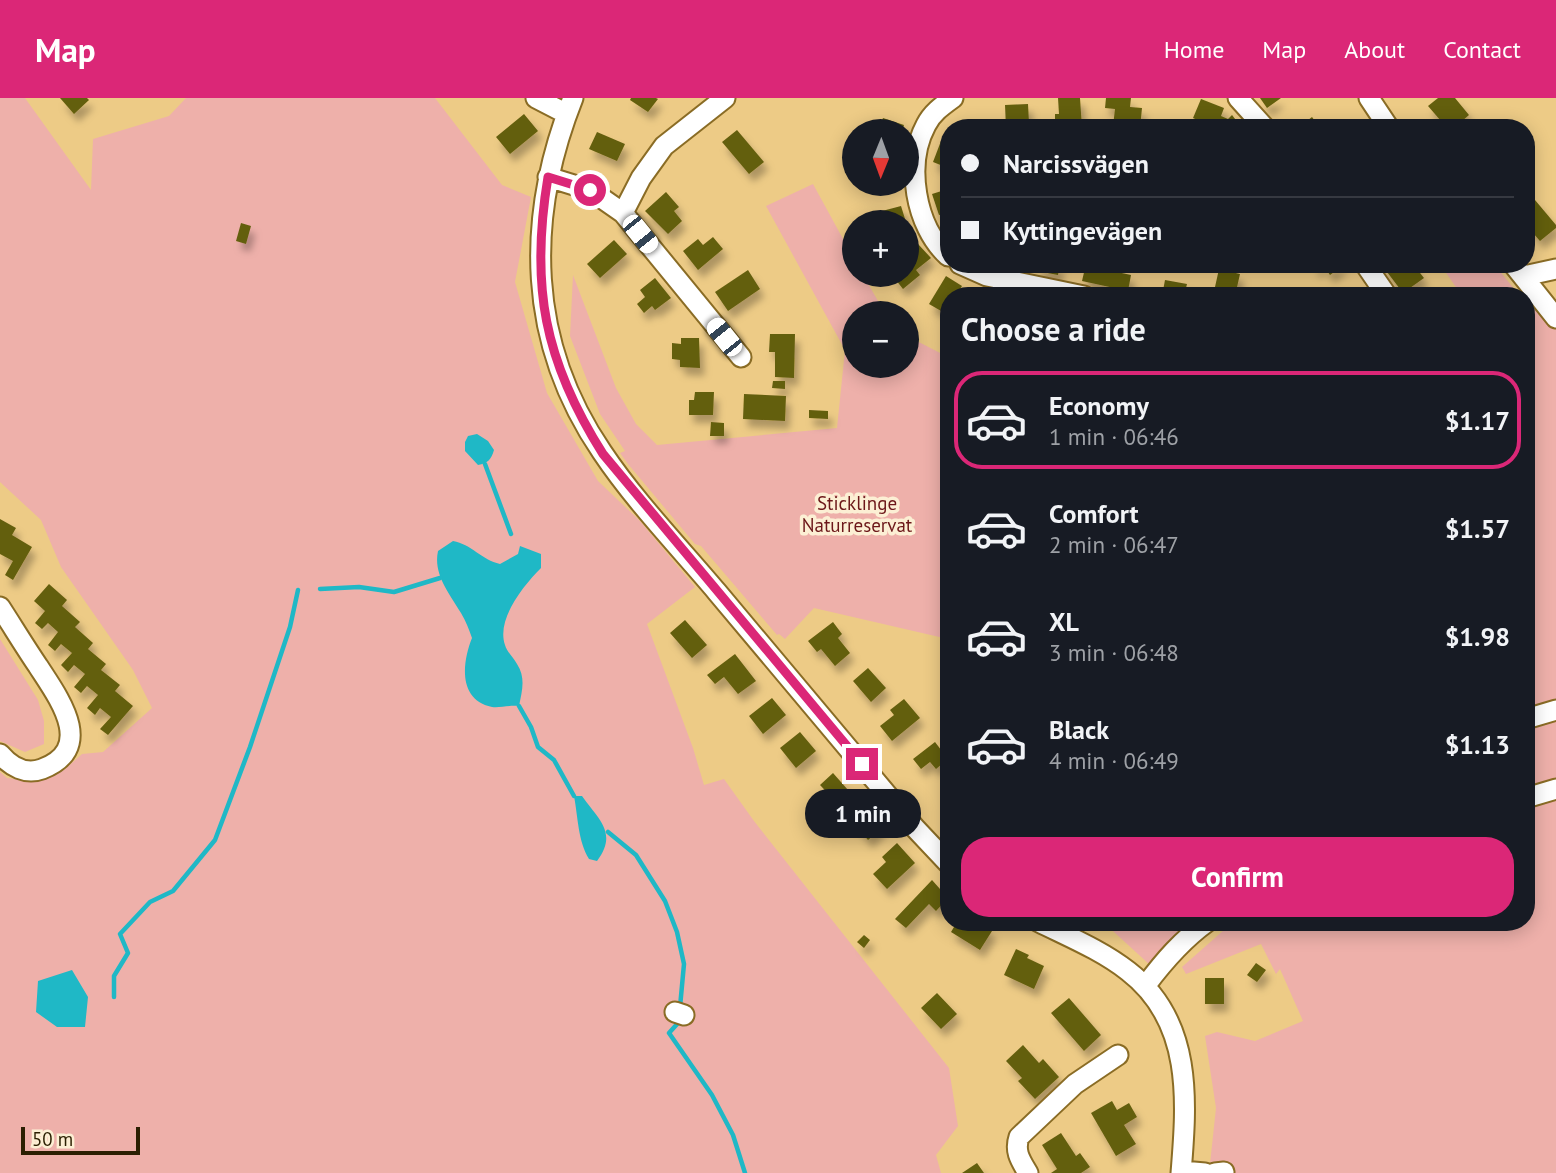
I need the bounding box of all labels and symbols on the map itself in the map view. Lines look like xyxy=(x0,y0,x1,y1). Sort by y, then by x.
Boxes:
north arrow xyxy=(842,119,919,196)
route start xyxy=(574,174,606,206)
car xyxy=(619,211,662,257)
car xyxy=(703,314,746,360)
park label: Sticklinge Naturreservat xyxy=(802,491,913,537)
route end xyxy=(846,748,878,780)
callout: 1 min xyxy=(804,788,920,838)
scale bar xyxy=(21,1124,140,1156)

